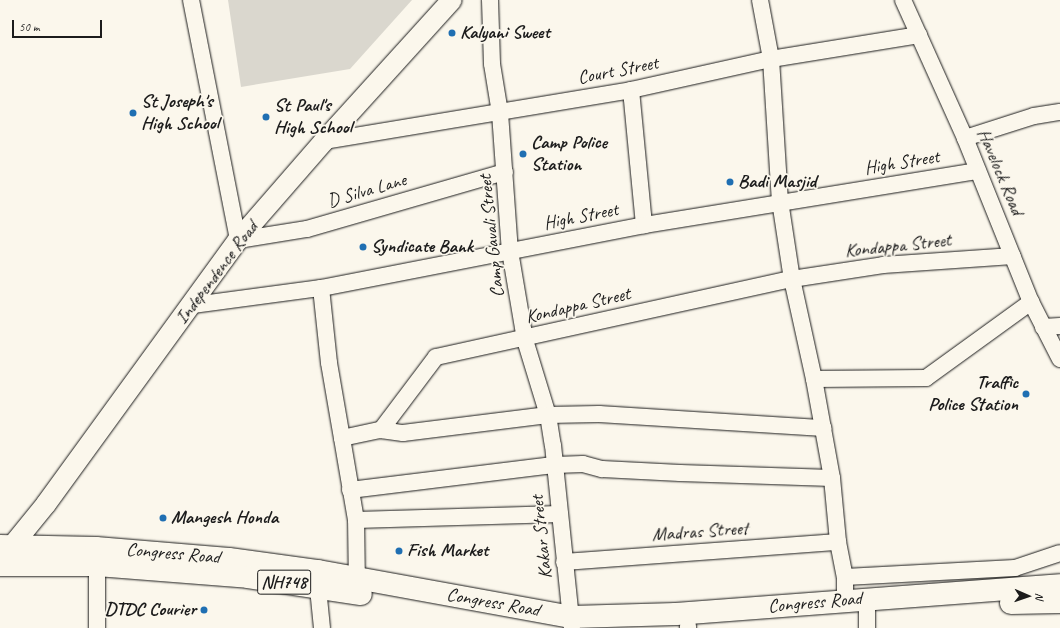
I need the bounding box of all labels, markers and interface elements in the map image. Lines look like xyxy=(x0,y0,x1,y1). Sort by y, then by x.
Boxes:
scale bar xyxy=(14,12,104,38)
text: 50 m xyxy=(19,19,39,35)
place label: Kalyani Sweet xyxy=(460,22,550,44)
marker: Kalyani Sweet xyxy=(447,28,457,38)
street label: Court Street xyxy=(576,52,660,90)
place label: St Joseph's High School xyxy=(141,91,218,135)
place label: St Paul's High School xyxy=(274,95,351,139)
marker: St Joseph's High School xyxy=(128,108,138,118)
marker: St Paul's High School xyxy=(261,112,271,122)
street label: Havelock Road xyxy=(972,125,1028,219)
place label: Camp Police Station xyxy=(531,132,607,176)
street label: High Street xyxy=(863,146,941,180)
marker: Camp Police Station xyxy=(518,149,528,159)
street label: D Silva Lane xyxy=(325,169,409,213)
place label: Badi Masjid xyxy=(738,171,817,193)
street label: Camp Gavali Street xyxy=(474,173,510,299)
marker: Badi Masjid xyxy=(725,177,735,187)
street label: High Street xyxy=(542,199,620,235)
street label: Independence Road xyxy=(171,217,263,329)
street label: Kondappa Street xyxy=(844,229,952,263)
place label: Syndicate Bank xyxy=(371,236,473,258)
marker: Syndicate Bank xyxy=(358,242,368,252)
street label: Kondappa Street xyxy=(523,283,633,329)
place label: Traffic Police Station xyxy=(928,372,1018,416)
marker: Traffic Police Station xyxy=(1021,389,1031,399)
street label: Kakar Street xyxy=(526,494,558,580)
place label: Mangesh Honda xyxy=(171,507,277,529)
marker: Mangesh Honda xyxy=(158,513,168,523)
street label: Madras Street xyxy=(651,517,749,547)
street label: Congress Road xyxy=(126,539,220,569)
place label: Fish Market xyxy=(407,540,489,562)
marker: Fish Market xyxy=(394,546,404,556)
road number: NH748 xyxy=(257,566,311,598)
north arrow xyxy=(1008,576,1048,616)
street label: Congress Road xyxy=(445,584,541,622)
street label: Congress Road xyxy=(768,588,862,618)
text: N xyxy=(1033,593,1047,600)
place label: DTDC Courier xyxy=(105,599,196,621)
marker: DTDC Courier xyxy=(199,605,209,615)

